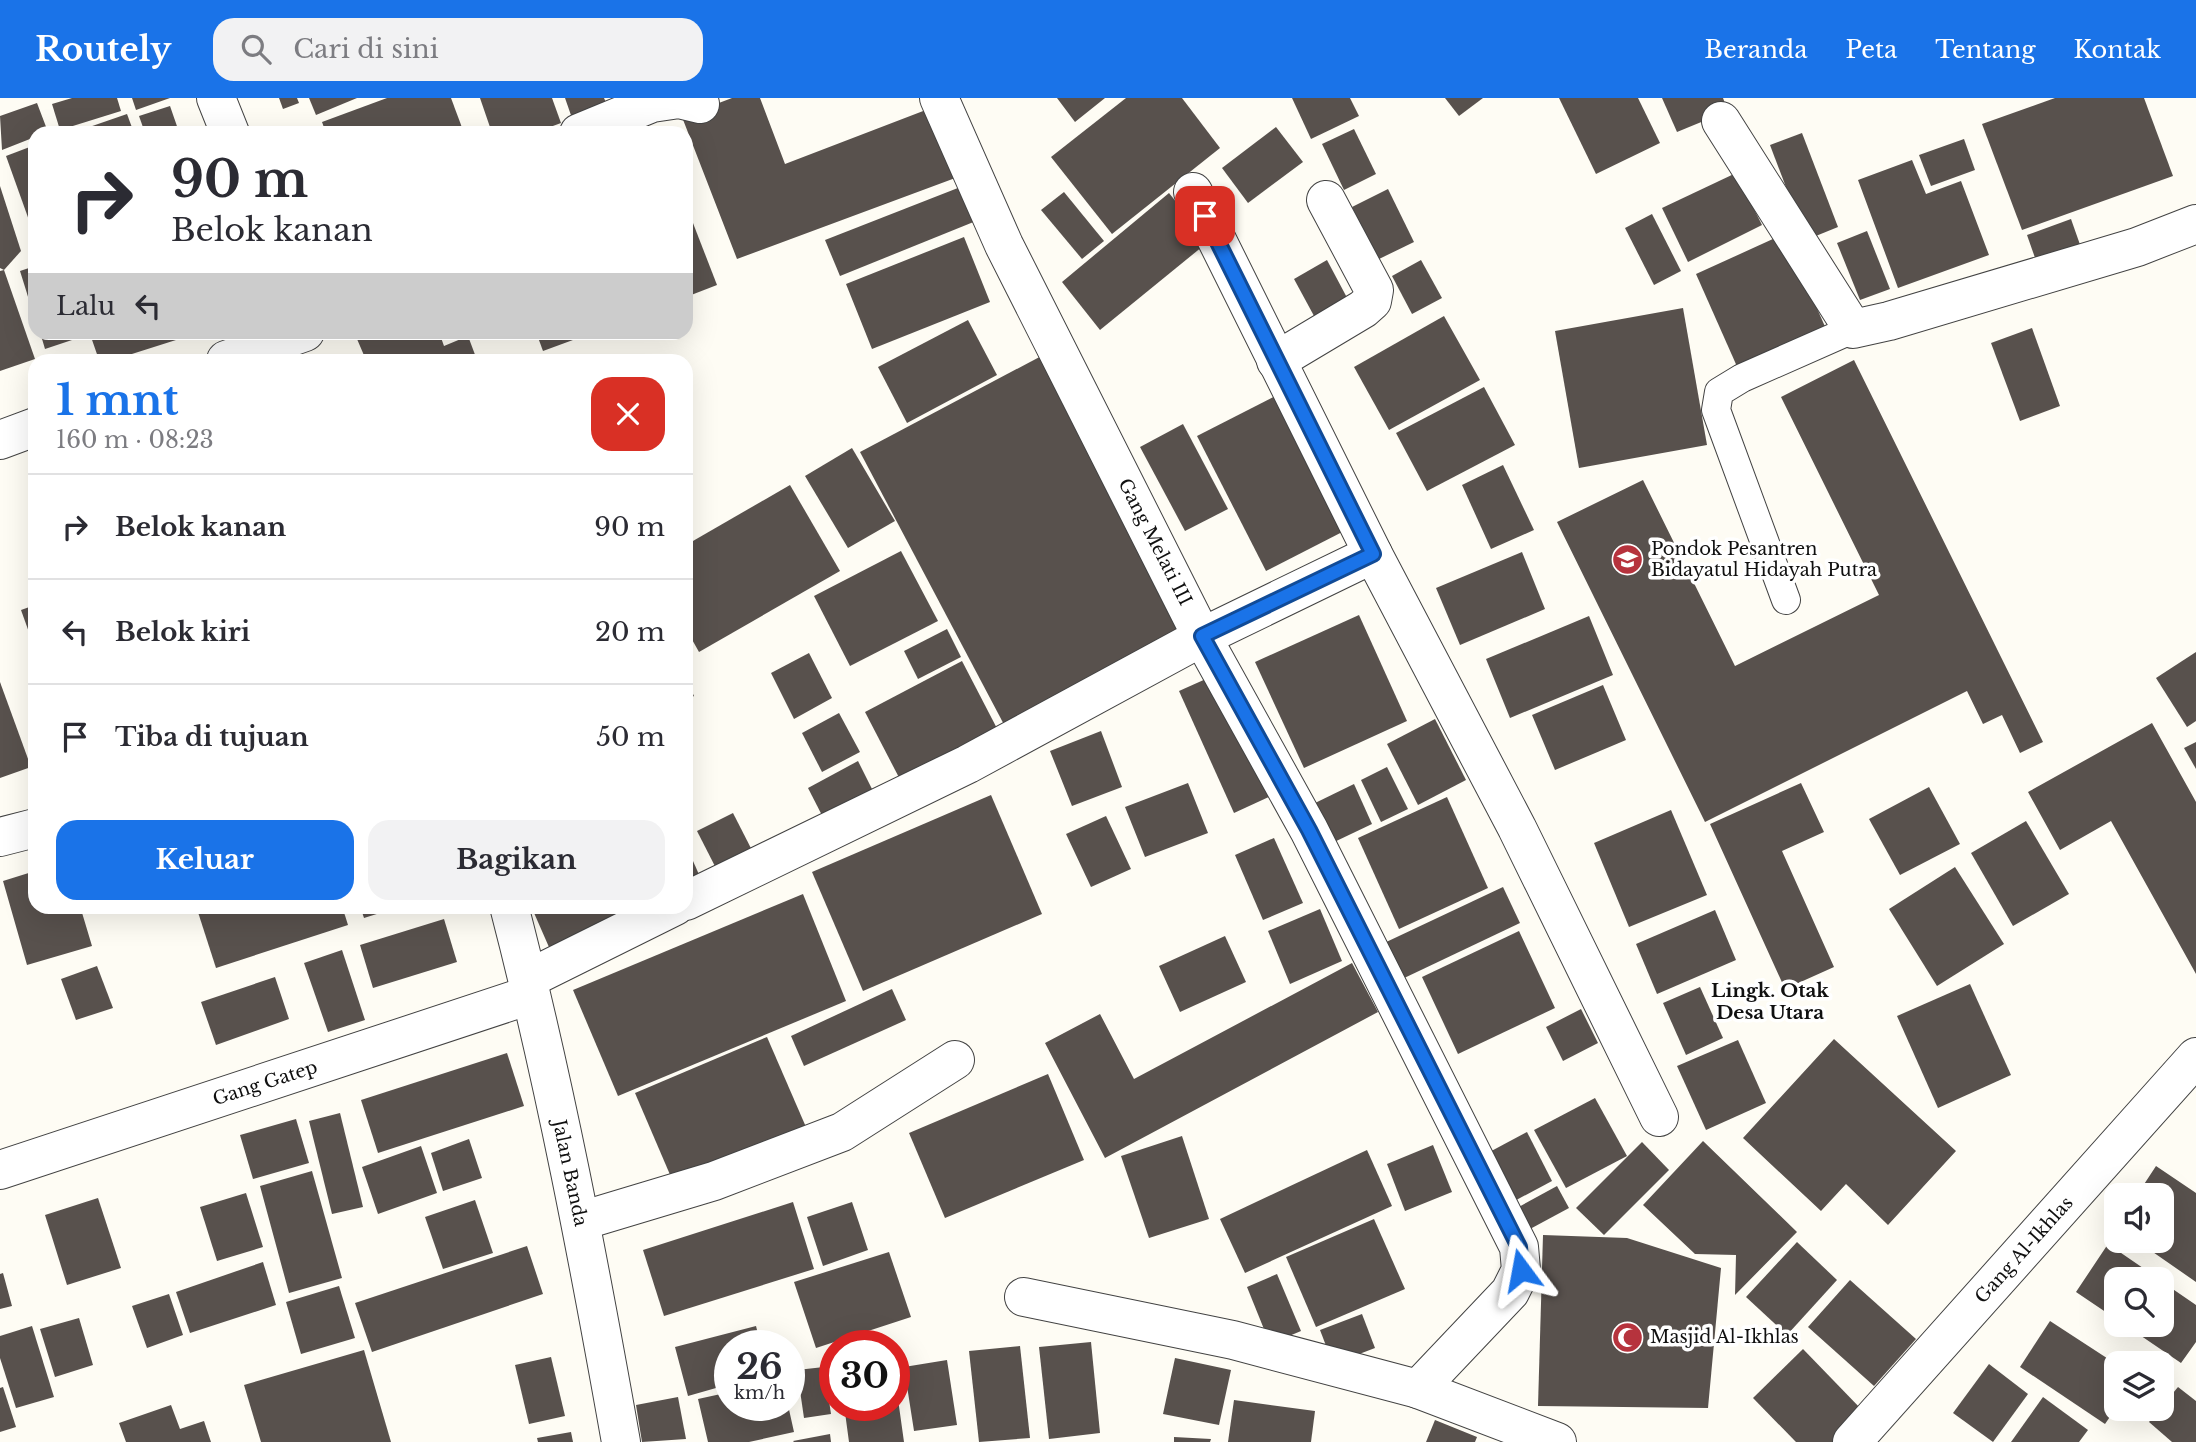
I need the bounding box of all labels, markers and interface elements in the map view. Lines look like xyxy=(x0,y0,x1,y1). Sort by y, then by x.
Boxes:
search box xyxy=(213,18,703,81)
text: Routely xyxy=(35,29,171,70)
icon: search xyxy=(237,30,275,68)
text: Cari di sini xyxy=(293,33,439,65)
text: Beranda xyxy=(1705,35,1807,64)
text: Peta xyxy=(1845,35,1897,64)
text: Tentang xyxy=(1935,35,2036,64)
text: Kontak xyxy=(2074,35,2161,64)
text: 90 m xyxy=(171,149,308,210)
icon: right xyxy=(56,154,147,245)
pin xyxy=(1175,186,1235,246)
icon: arrive xyxy=(1186,197,1224,235)
text: Belok kanan xyxy=(171,210,373,250)
icon: left xyxy=(129,287,167,325)
text: Lalu xyxy=(56,290,115,322)
text: 1 mnt xyxy=(56,374,179,426)
button: close xyxy=(591,377,665,451)
text: 160 m · 08:23 xyxy=(56,426,214,454)
street label: Gang Melati III xyxy=(1114,475,1196,609)
icon: right xyxy=(56,508,94,546)
text: Belok kanan xyxy=(115,511,286,543)
text: 90 m xyxy=(594,511,665,543)
place label: Pondok Pesantren Bidayatul Hidayah Putra xyxy=(1651,538,1877,581)
school or university icon: Pondok Pesantren Bidayatul Hidayah Putra xyxy=(1611,542,1645,576)
icon: left xyxy=(56,613,94,651)
text: Belok kiri xyxy=(115,616,250,648)
text: 20 m xyxy=(595,616,665,648)
icon: arrive xyxy=(56,718,94,756)
text: Tiba di tujuan xyxy=(115,721,309,753)
text: 50 m xyxy=(596,721,665,753)
button: Keluar xyxy=(56,820,354,900)
button: Bagikan xyxy=(368,820,665,900)
district label: Lingk. Otak Desa Utara xyxy=(1711,979,1829,1024)
street label: Gang Gatep xyxy=(210,1056,320,1110)
street label: Jalan Banda xyxy=(548,1116,592,1228)
map controls xyxy=(2104,1183,2174,1421)
button: sound xyxy=(2104,1183,2174,1253)
street label: Gang Al-Ikhlas xyxy=(1970,1192,2078,1308)
position arrow xyxy=(1484,1233,1558,1307)
button: search xyxy=(2104,1267,2174,1337)
mosque icon: Masjid Al-Ikhlas xyxy=(1610,1320,1644,1354)
place label: Masjid Al-Ikhlas xyxy=(1650,1326,1799,1348)
speed limit sign: 30 xyxy=(819,1330,910,1421)
text: 26 xyxy=(736,1345,783,1388)
button: layers xyxy=(2104,1351,2174,1421)
text: km/h xyxy=(734,1382,785,1404)

